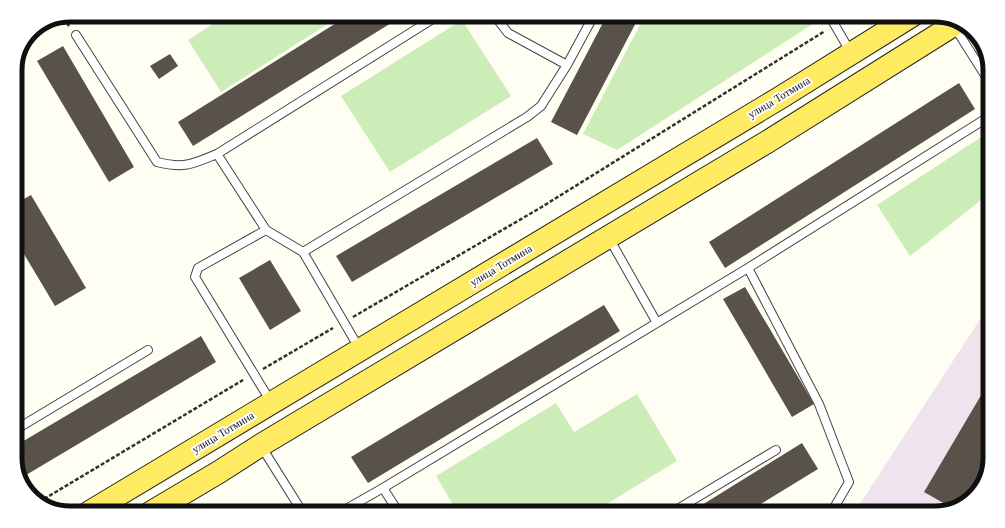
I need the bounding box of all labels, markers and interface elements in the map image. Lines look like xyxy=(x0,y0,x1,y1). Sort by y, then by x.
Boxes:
street label: улица Тотмина xyxy=(745,73,813,121)
street label: улица Тотмина xyxy=(467,241,535,289)
street label: улица Тотмина xyxy=(189,408,257,456)

